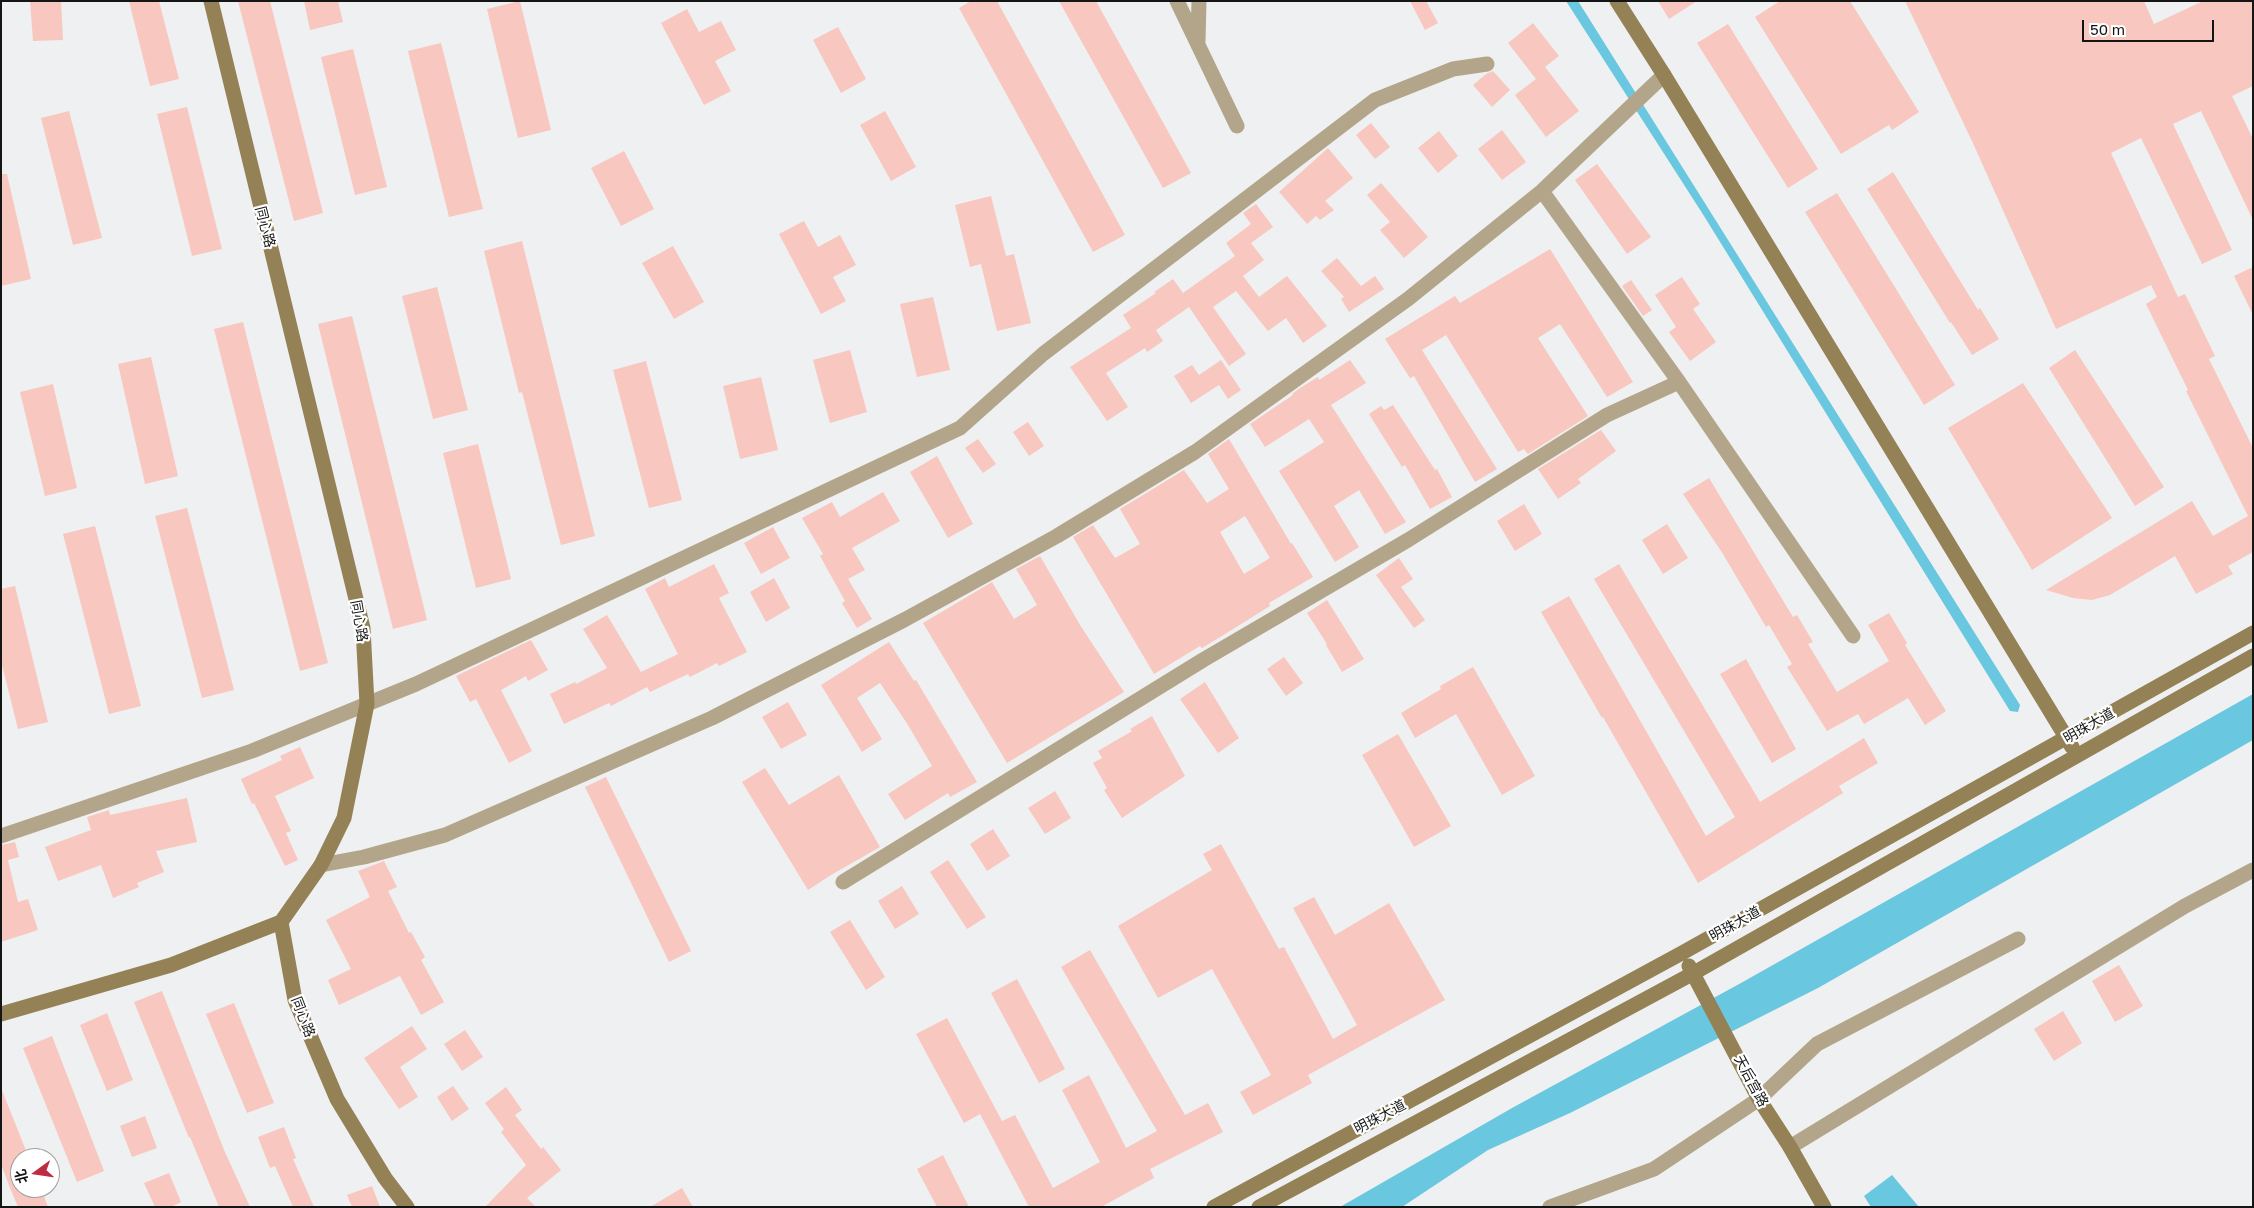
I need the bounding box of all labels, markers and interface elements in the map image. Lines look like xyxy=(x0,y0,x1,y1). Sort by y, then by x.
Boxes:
scale bar xyxy=(2084,10,2216,42)
text: 50 m xyxy=(2090,20,2125,38)
street label: 同心路 xyxy=(252,205,278,249)
street label: 同心路 xyxy=(347,599,371,643)
street label: 明珠大道 xyxy=(2061,705,2117,747)
street label: 明珠大道 xyxy=(1706,903,1764,945)
street label: 同心路 xyxy=(288,994,318,1040)
street label: 天后宫路 xyxy=(1730,1052,1772,1110)
street label: 明珠大道 xyxy=(1351,1096,1409,1138)
north arrow xyxy=(10,1148,60,1198)
text: 北 xyxy=(11,1168,31,1185)

